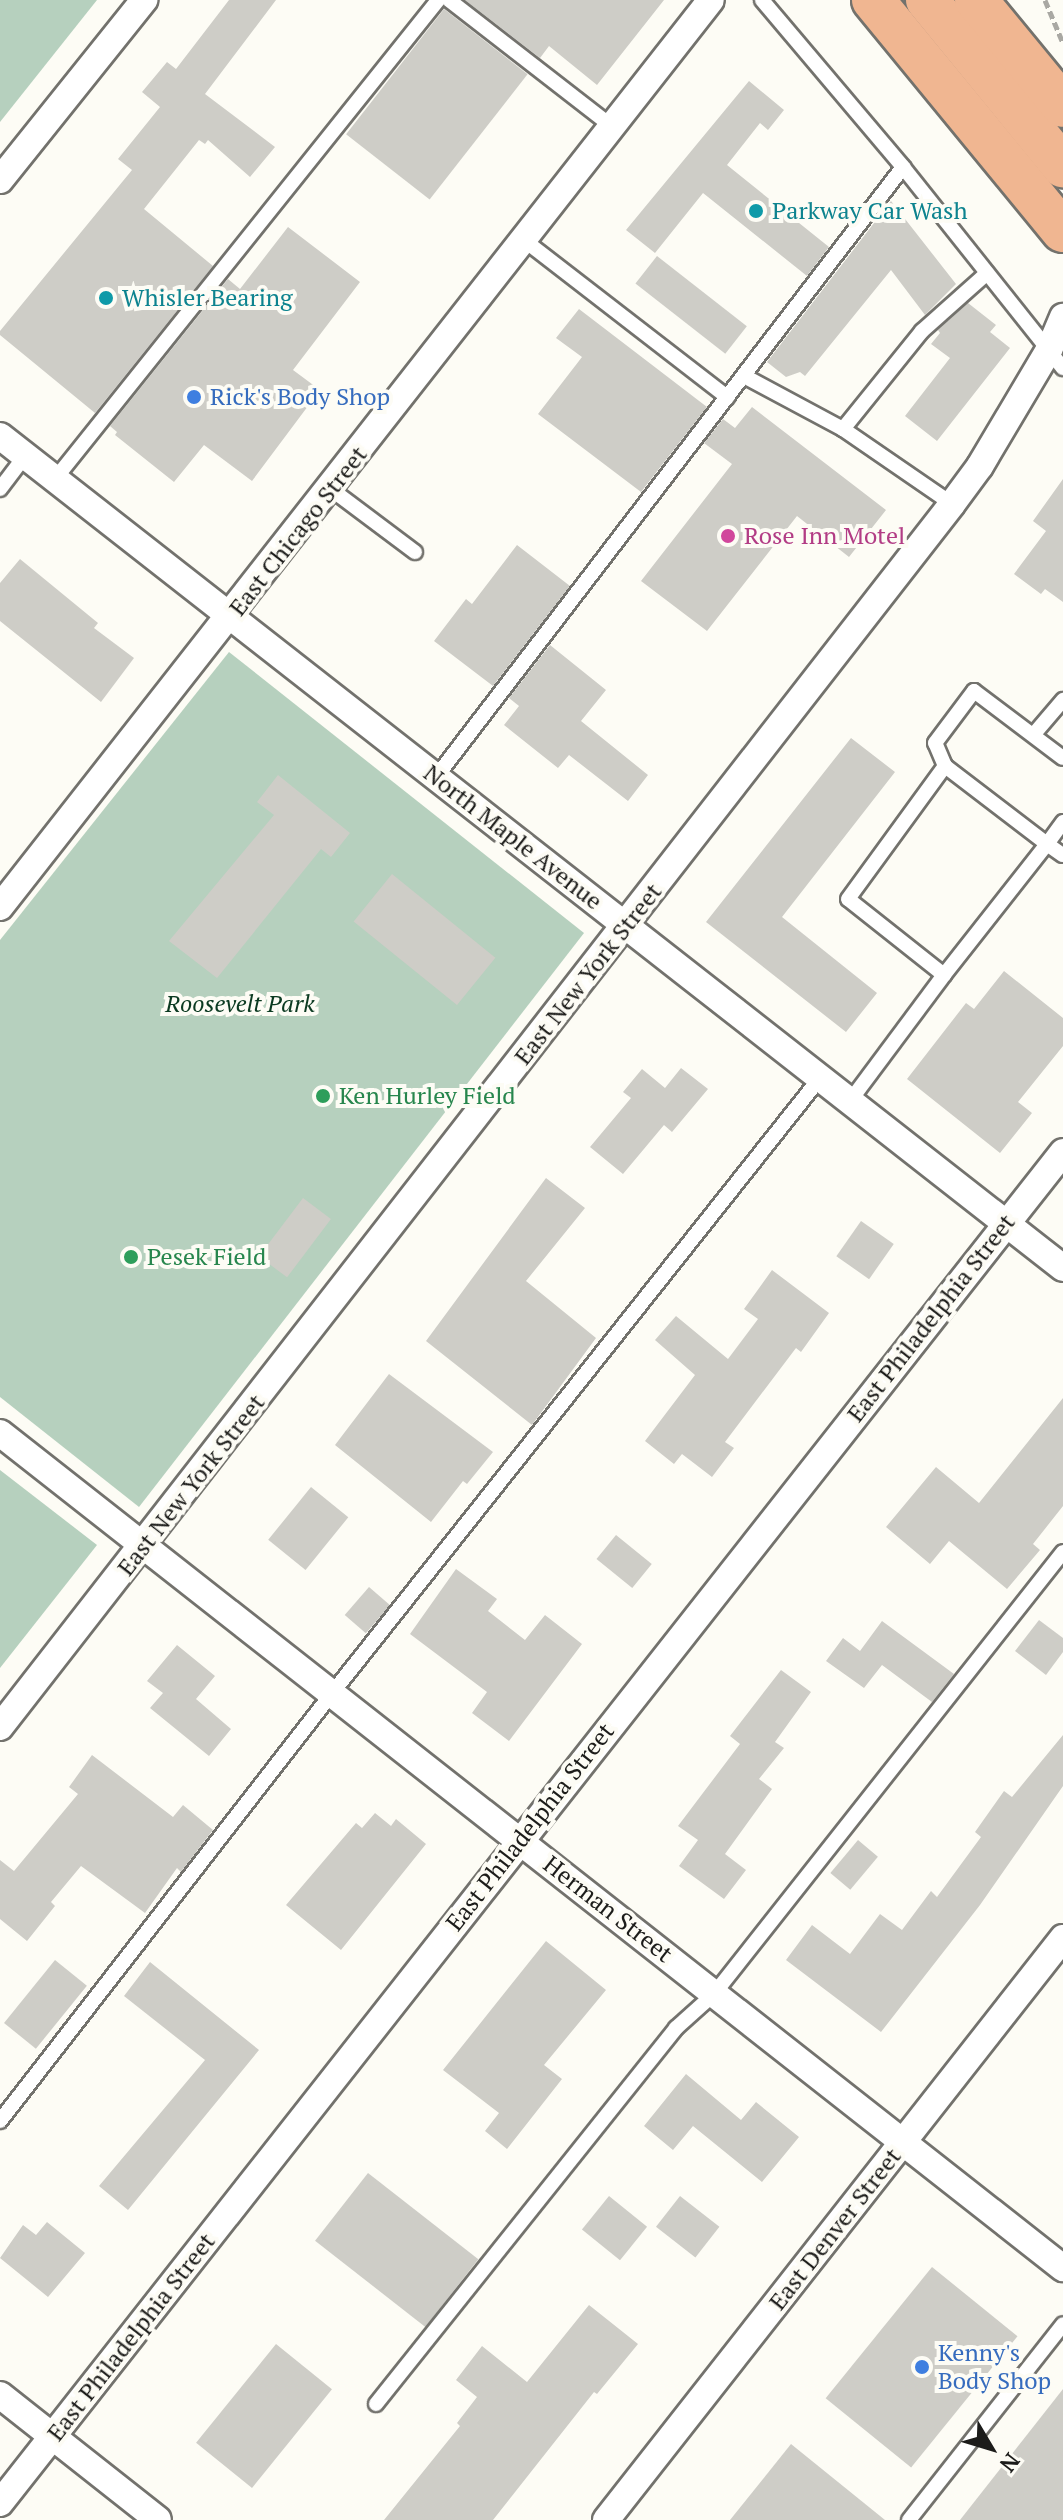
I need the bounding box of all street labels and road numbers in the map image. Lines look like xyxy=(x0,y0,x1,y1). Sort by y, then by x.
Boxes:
street label: East Chicago Street xyxy=(223,441,373,621)
street label: North Maple Avenue xyxy=(418,758,608,916)
street label: East New York Street xyxy=(508,878,668,1070)
street label: East Philadelphia Street xyxy=(841,1208,1021,1428)
street label: East New York Street xyxy=(111,1389,271,1581)
street label: East Philadelphia Street xyxy=(440,1717,620,1937)
street label: Herman Street xyxy=(538,1850,678,1968)
street label: East Denver Street xyxy=(763,2142,907,2316)
street label: East Philadelphia Street xyxy=(41,2227,221,2447)

